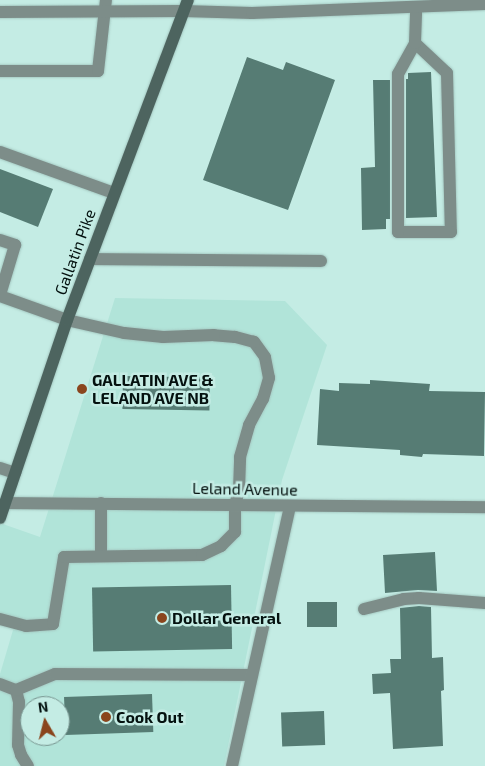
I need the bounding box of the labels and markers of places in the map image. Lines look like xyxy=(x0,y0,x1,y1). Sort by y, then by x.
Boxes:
place label: GALLATIN AVE & LELAND AVE NB xyxy=(92,370,214,408)
marker: GALLATIN AVE & LELAND AVE NB xyxy=(76,383,88,395)
place label: Dollar General xyxy=(172,608,281,628)
marker: Dollar General xyxy=(156,612,168,624)
place label: Cook Out xyxy=(116,707,184,727)
marker: Cook Out xyxy=(100,711,112,723)

